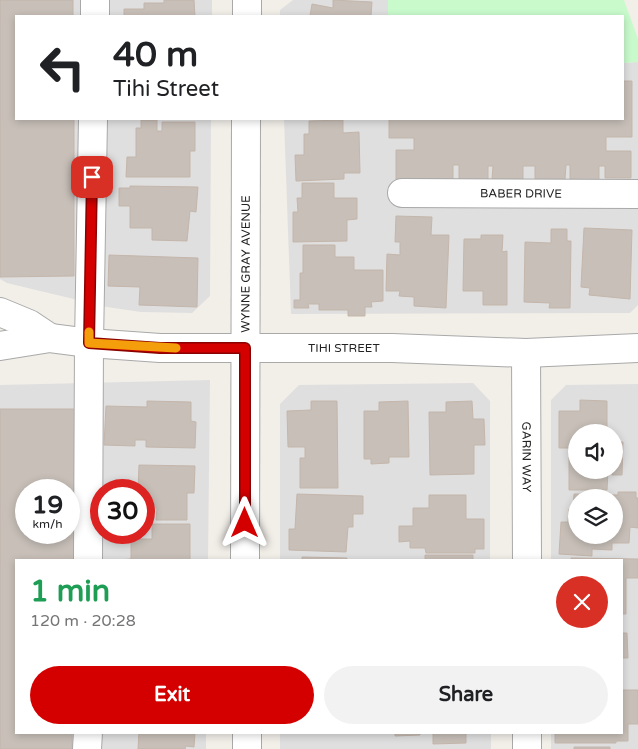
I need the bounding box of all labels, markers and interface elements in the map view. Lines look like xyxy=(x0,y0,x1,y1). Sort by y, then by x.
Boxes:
text: 40 m xyxy=(113,34,198,76)
icon: left xyxy=(30,35,95,100)
text: Tihi Street xyxy=(113,76,219,102)
pin xyxy=(71,156,113,198)
icon: arrive xyxy=(78,163,106,191)
street label: BABER DRIVE xyxy=(480,186,562,201)
street label: WYNNE GRAY AVENUE xyxy=(239,195,253,333)
street label: TIHI STREET xyxy=(308,341,380,355)
street label: GARIN WAY xyxy=(519,422,534,493)
map controls xyxy=(568,424,623,544)
button: sound xyxy=(568,424,623,479)
speed limit sign: 30 xyxy=(90,479,155,544)
button: layers xyxy=(568,489,623,544)
text: 19 xyxy=(32,490,63,520)
position arrow xyxy=(218,496,270,548)
text: km/h xyxy=(32,517,63,531)
text: 1 min xyxy=(30,573,110,610)
button: close xyxy=(556,576,608,628)
text: 120 m · 20:28 xyxy=(30,611,136,631)
button: Exit xyxy=(30,666,314,724)
button: Share xyxy=(324,666,608,724)

